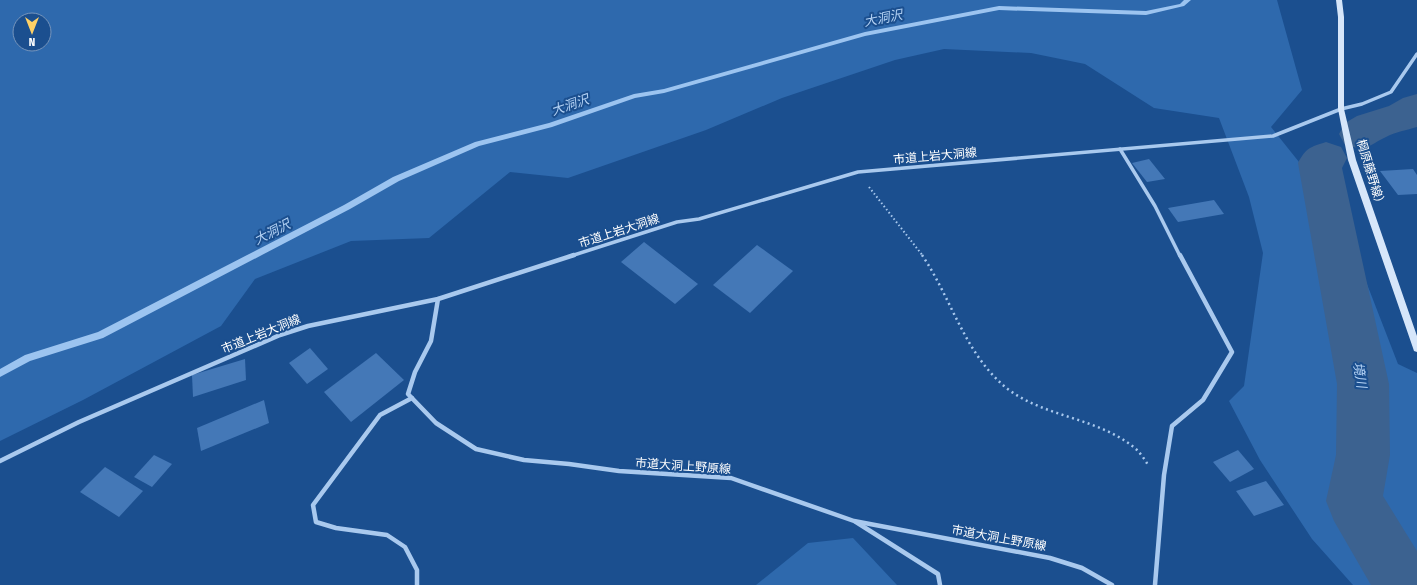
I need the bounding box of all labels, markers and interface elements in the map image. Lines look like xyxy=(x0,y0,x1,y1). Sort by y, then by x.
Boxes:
water label: 大洞沢 xyxy=(862,7,906,29)
north arrow xyxy=(12,12,52,52)
text: N xyxy=(29,35,35,48)
water label: 大洞沢 xyxy=(549,91,593,118)
street label: 棡原藤野線） xyxy=(1354,138,1388,210)
street label: 市道上岩大洞線 xyxy=(893,145,977,167)
street label: 市道上岩大洞線 xyxy=(577,211,661,251)
water label: 大洞沢 xyxy=(251,216,295,248)
street label: 市道上岩大洞線 xyxy=(219,312,303,356)
water label: 境川 xyxy=(1351,361,1370,391)
street label: 市道大洞上野原線 xyxy=(635,456,731,476)
street label: 市道大洞上野原線 xyxy=(951,523,1047,553)

